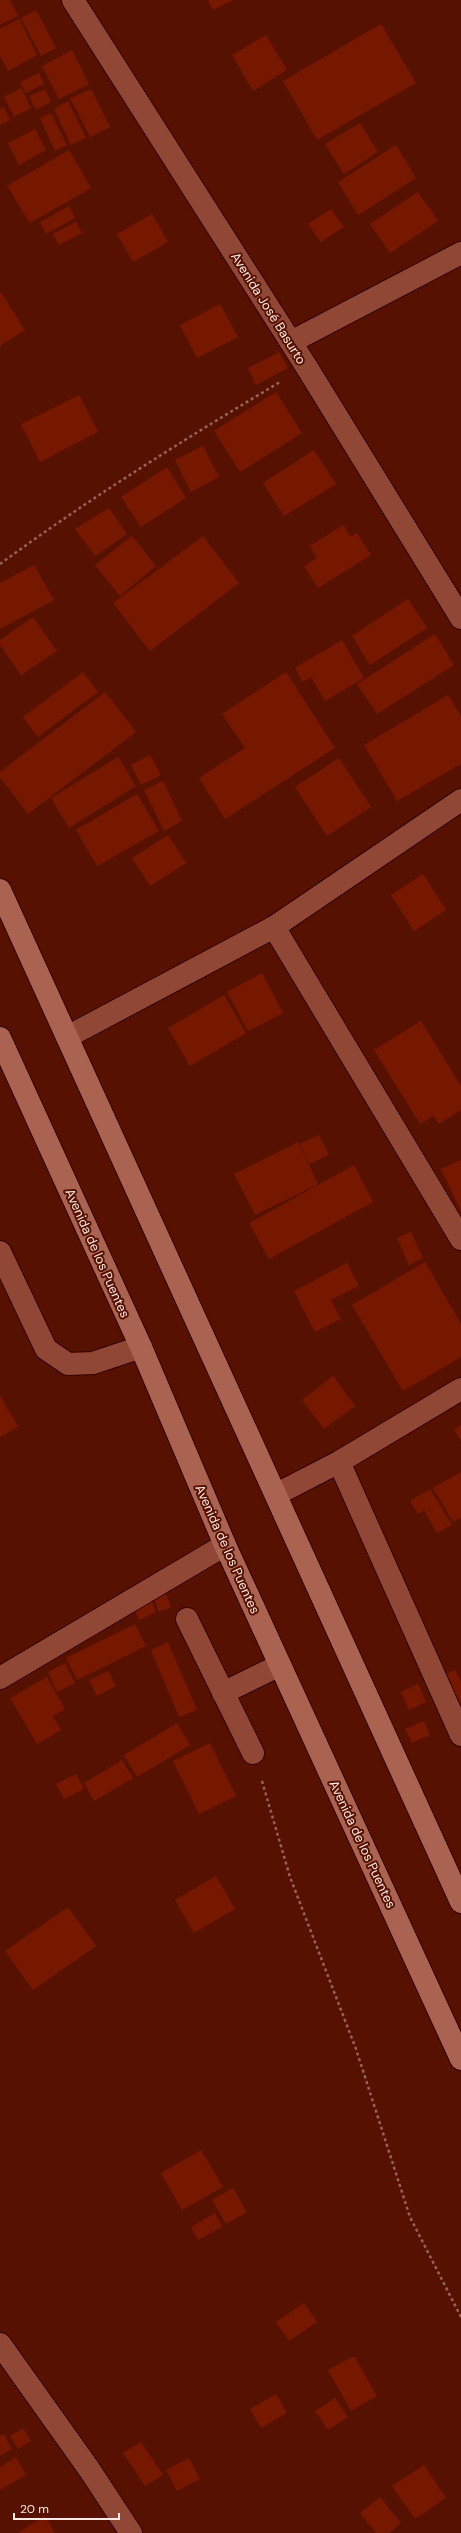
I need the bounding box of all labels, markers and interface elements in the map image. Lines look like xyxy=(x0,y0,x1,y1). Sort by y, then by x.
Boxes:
street label: Avenida José Basurto xyxy=(227,249,310,368)
street label: Avenida de los Puentes xyxy=(61,1186,134,1320)
street label: Avenida de los Puentes xyxy=(191,1482,264,1616)
street label: Avenida de los Puentes xyxy=(325,1777,400,1911)
scale bar xyxy=(14,2495,119,2521)
text: 20 m xyxy=(20,2501,49,2517)

